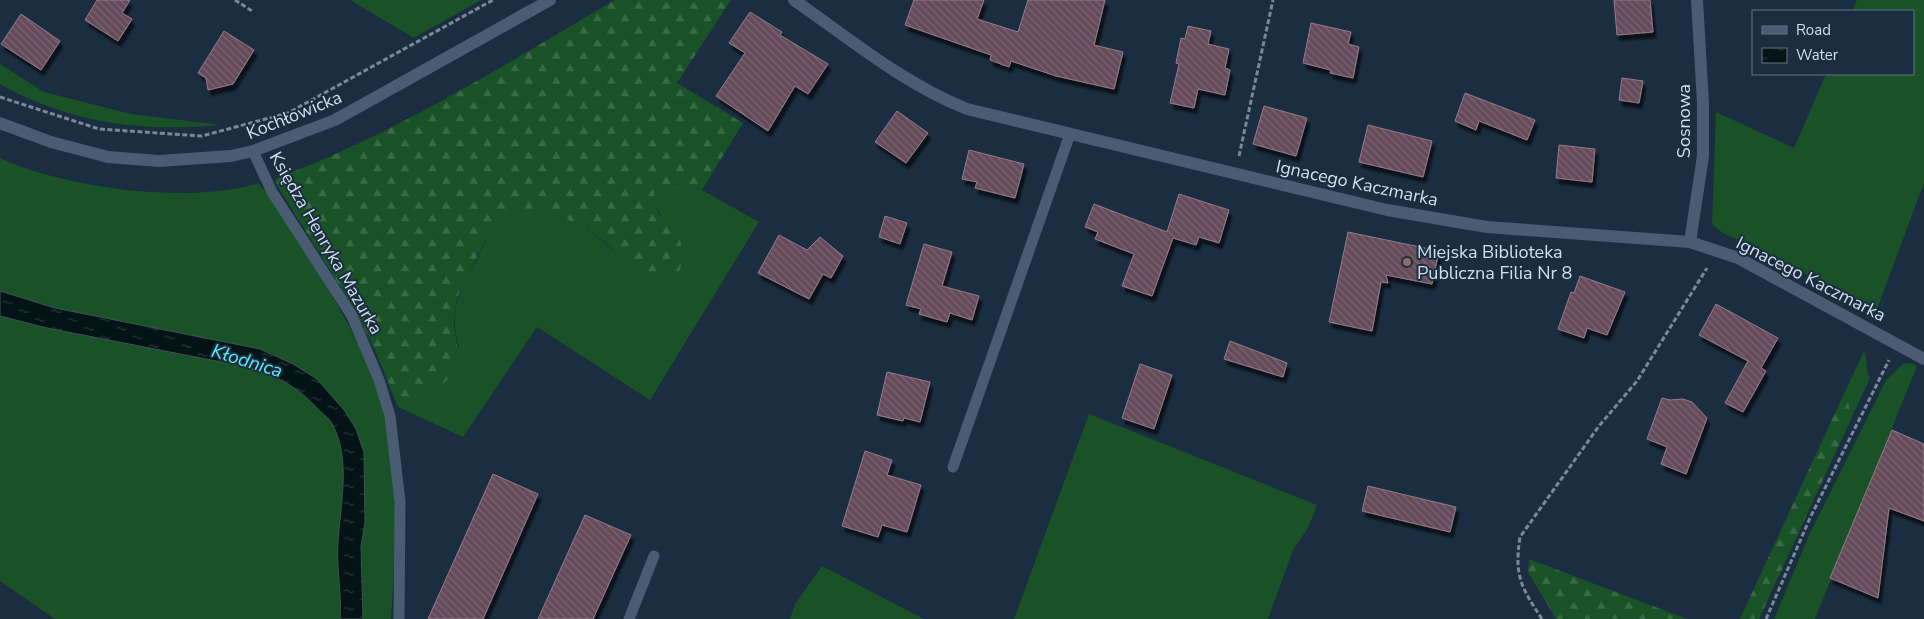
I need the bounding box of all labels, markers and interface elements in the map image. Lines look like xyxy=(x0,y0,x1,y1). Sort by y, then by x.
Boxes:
legend xyxy=(1752,10,1914,75)
text: Road xyxy=(1796,20,1831,40)
text: Water xyxy=(1796,45,1839,65)
street label: Sosnowa xyxy=(1672,84,1696,158)
street label: Kochłowicka xyxy=(243,85,345,145)
street label: Księdza Henryka Mazurka xyxy=(264,147,388,339)
street label: Ignacego Kaczmarka xyxy=(1274,154,1440,212)
street label: Ignacego Kaczmarka xyxy=(1732,231,1890,327)
place label: Miejska Biblioteka Publiczna Filia Nr 8 xyxy=(1417,240,1572,285)
marker: Miejska Biblioteka Publiczna Filia Nr 8 xyxy=(1401,256,1413,268)
water label: Kłodnica xyxy=(208,338,286,384)

